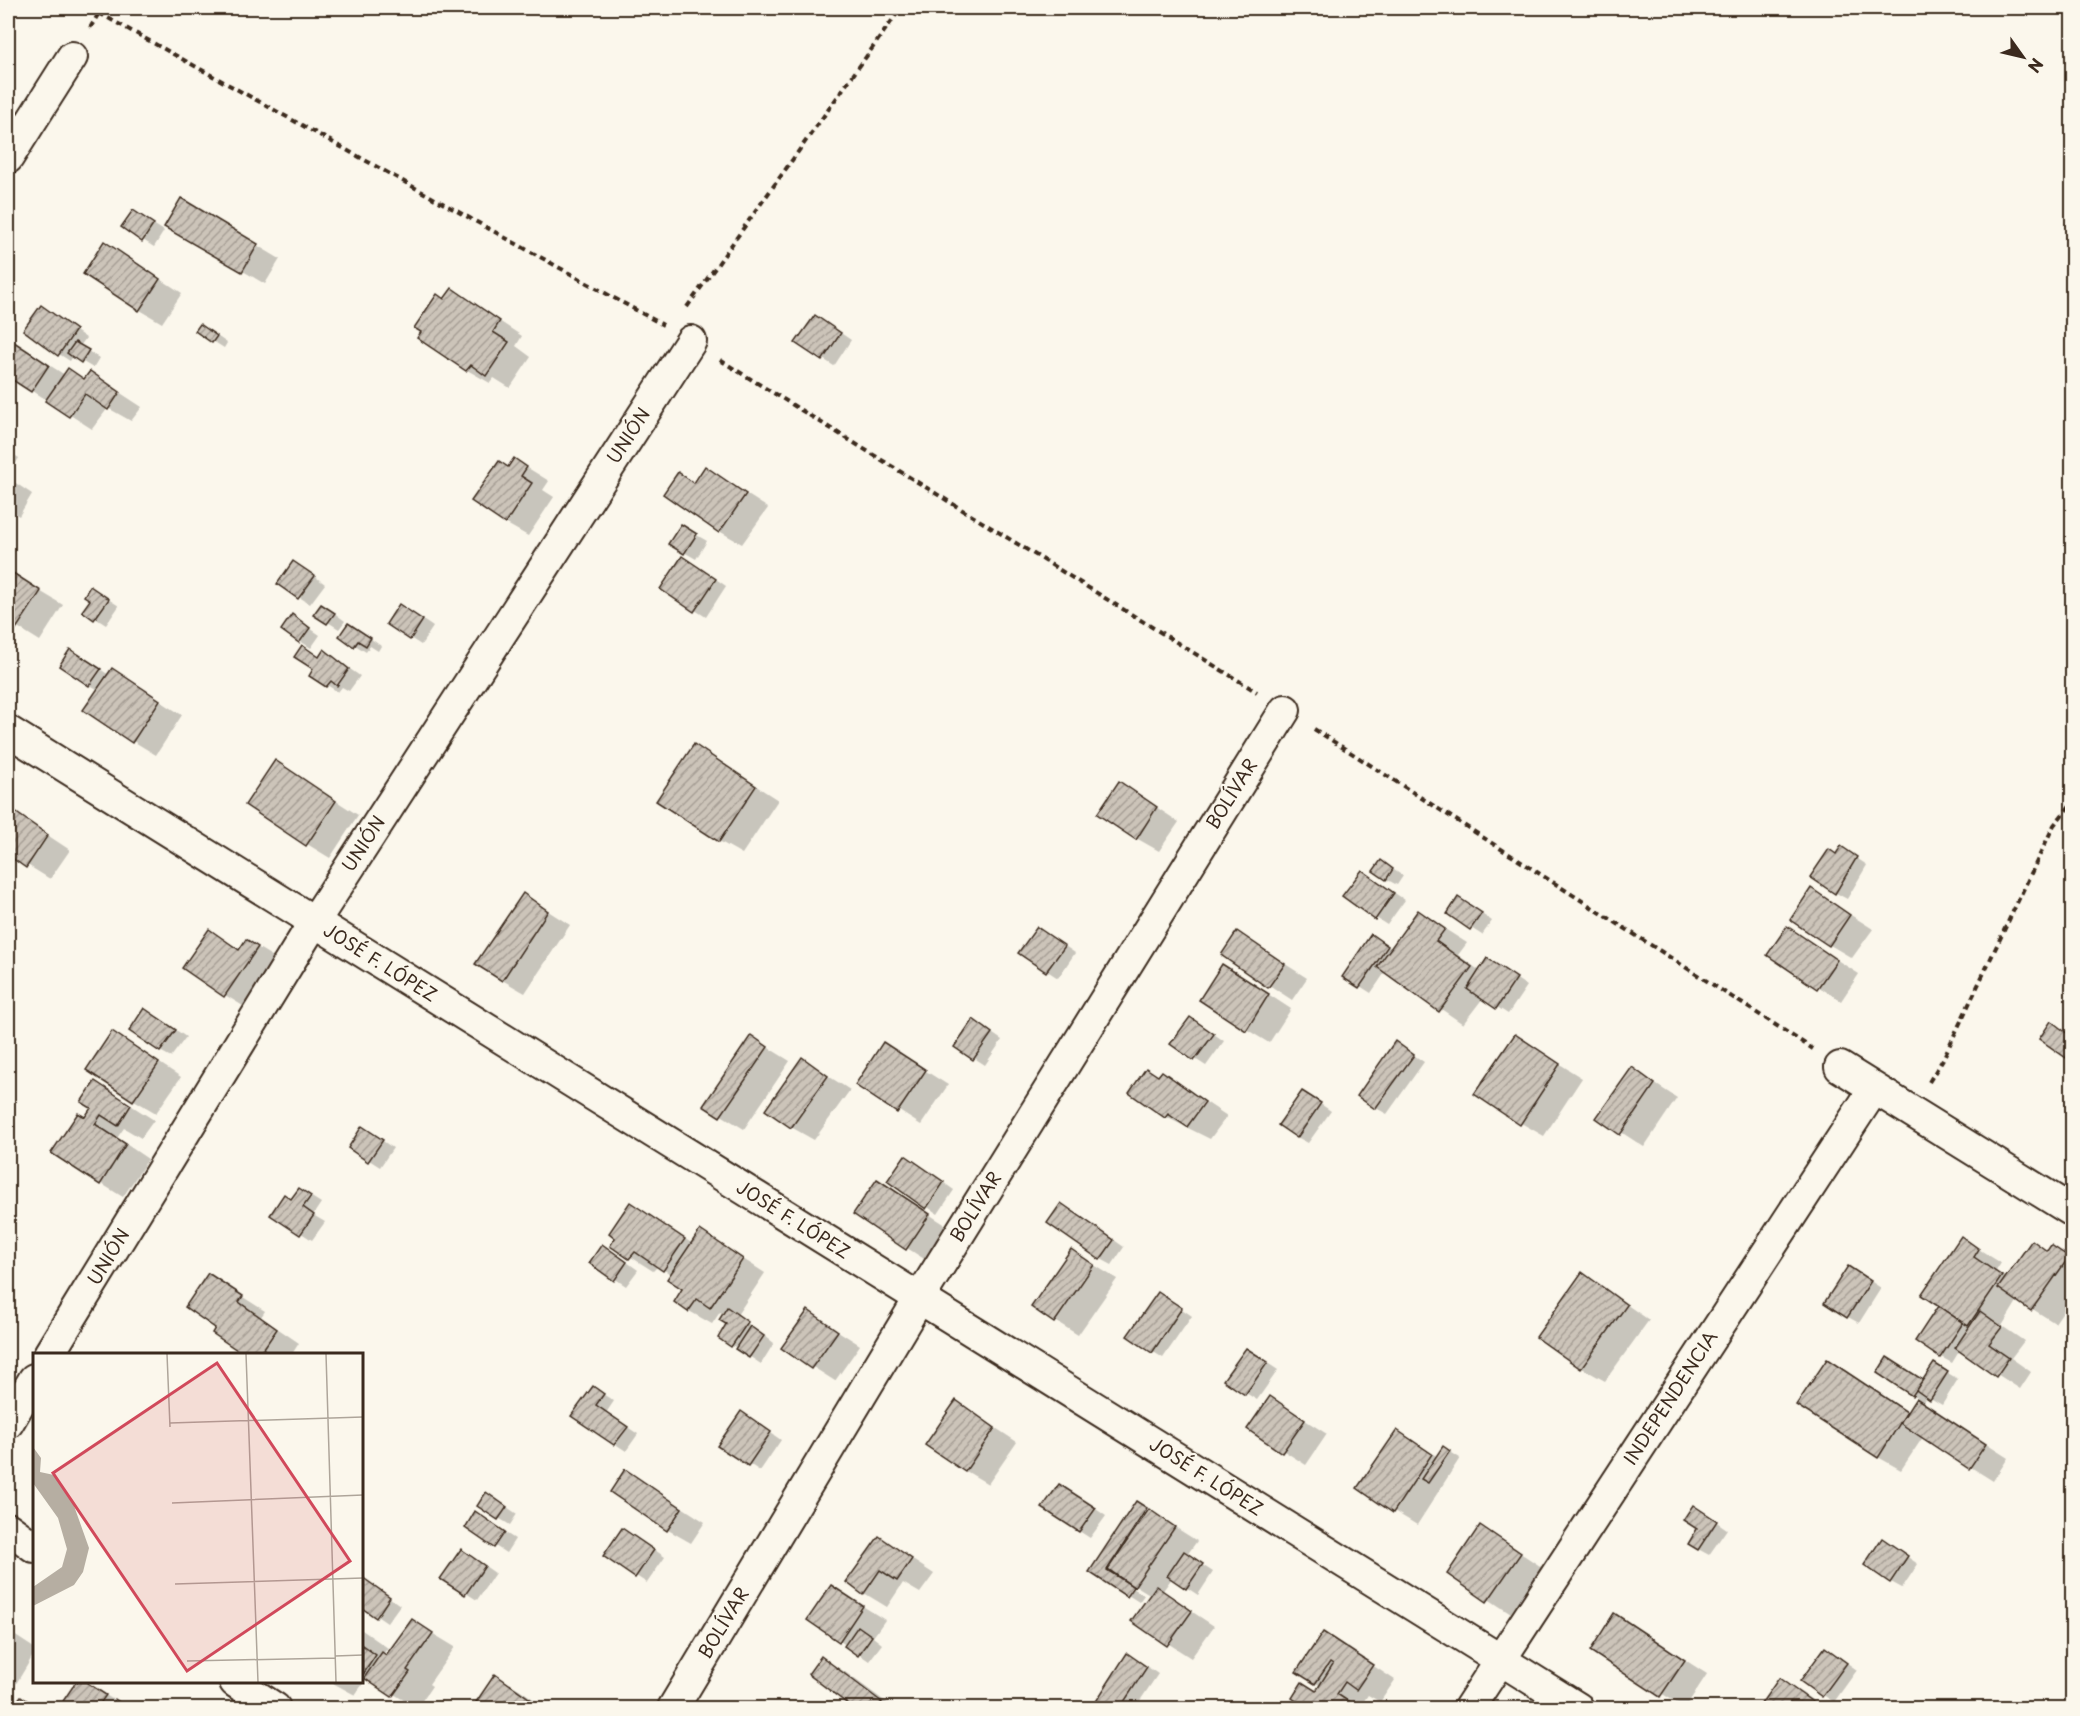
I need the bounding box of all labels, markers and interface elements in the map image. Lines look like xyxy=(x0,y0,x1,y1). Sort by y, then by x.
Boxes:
north arrow xyxy=(1993,27,2053,87)
text: N xyxy=(2023,54,2050,78)
street label: UNIÓN xyxy=(599,402,656,469)
street label: BOLÍVAR xyxy=(1198,753,1263,834)
street label: UNIÓN xyxy=(334,810,391,877)
street label: JOSÉ F. LÓPEZ xyxy=(319,916,443,1007)
street label: BOLÍVAR xyxy=(942,1166,1007,1247)
street label: JOSÉ F. LÓPEZ xyxy=(732,1173,856,1264)
street label: UNIÓN xyxy=(80,1223,135,1290)
street label: INDEPENDENCIA xyxy=(1616,1324,1724,1470)
inset map xyxy=(33,1353,363,1683)
street label: JOSÉ F. LÓPEZ xyxy=(1145,1430,1269,1521)
street label: BOLÍVAR xyxy=(691,1581,755,1663)

